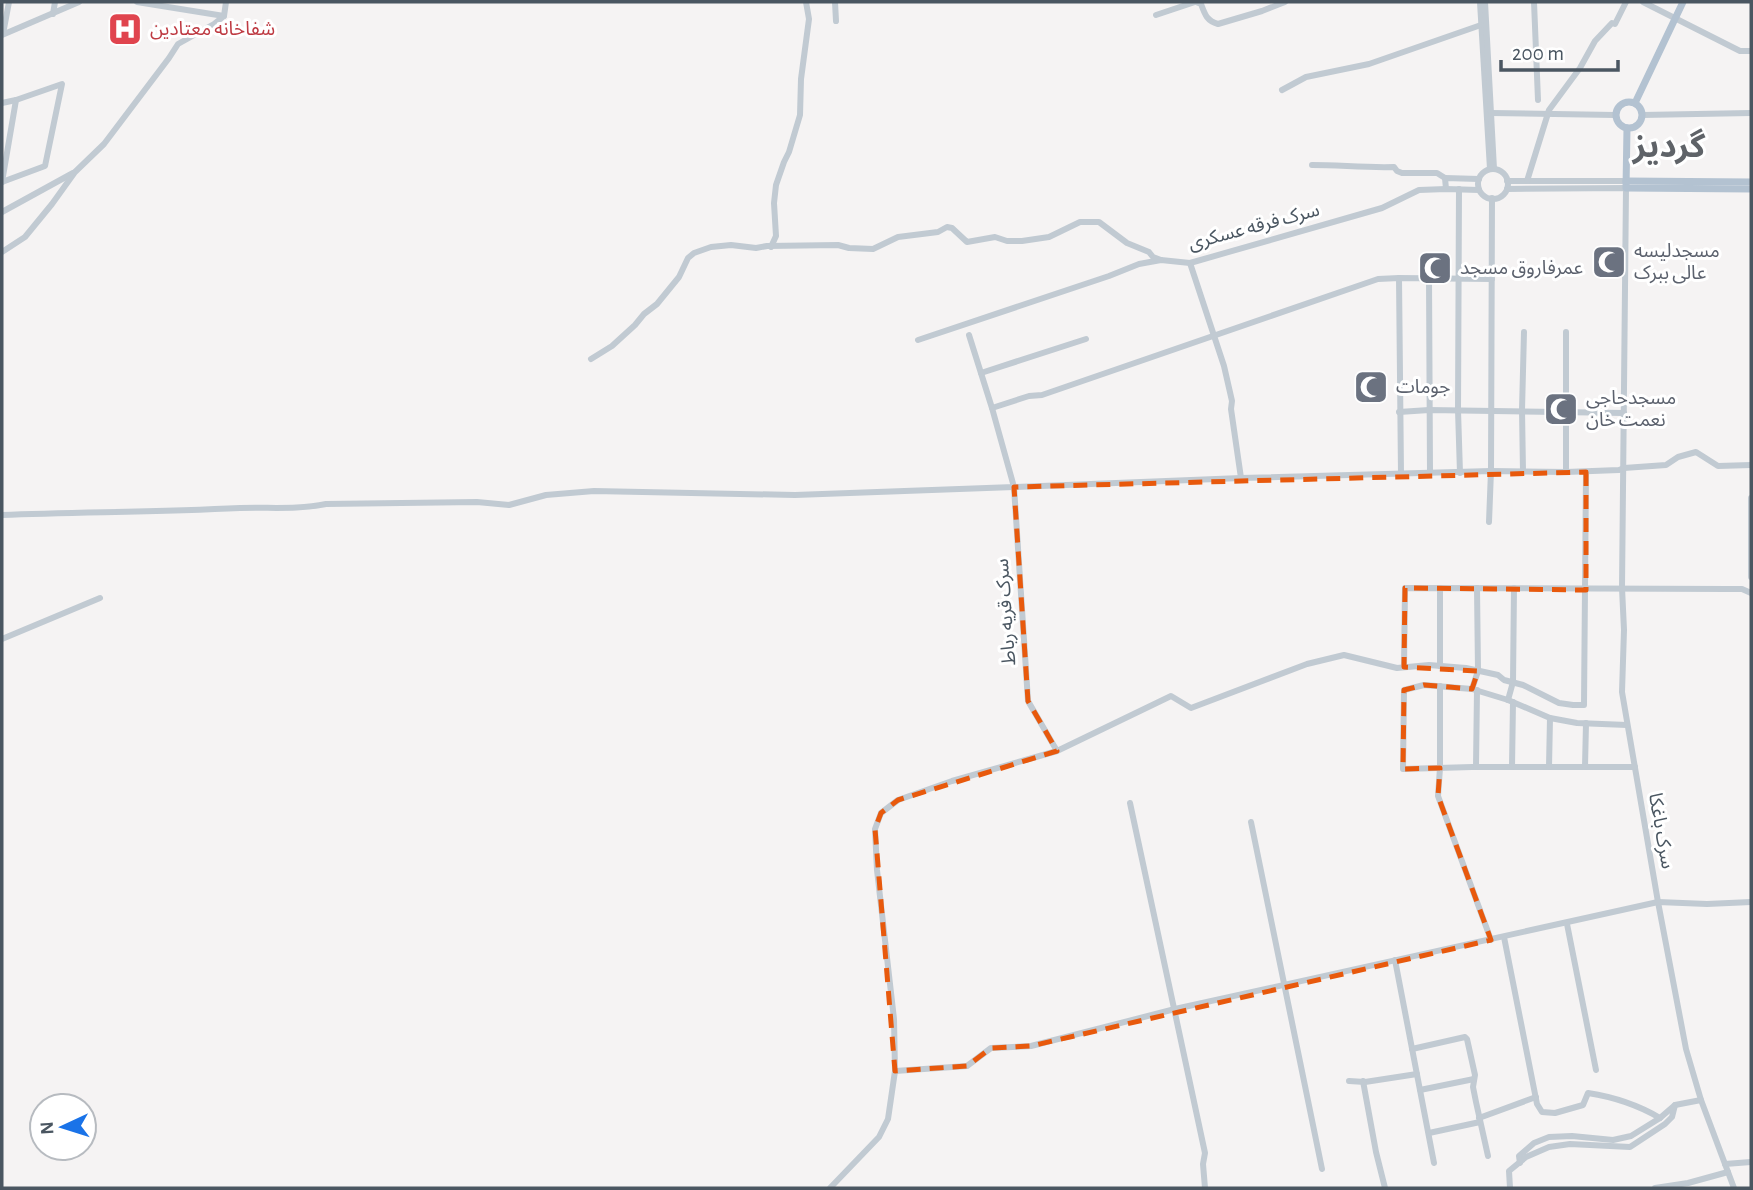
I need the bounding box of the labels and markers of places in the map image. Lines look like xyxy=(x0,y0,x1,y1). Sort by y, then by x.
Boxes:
hospital icon: شفاخانه معتادین xyxy=(106,10,144,48)
place label: شفاخانه معتادین xyxy=(150,20,275,40)
place label: مسجدلیسه عالی ببرک xyxy=(1634,242,1720,284)
mosque icon: مسجدلیسه عالی ببرک xyxy=(1590,243,1628,281)
mosque icon: عمرفاروق مسجد xyxy=(1416,249,1454,287)
place label: عمرفاروق مسجد xyxy=(1460,259,1583,279)
mosque icon: جومات xyxy=(1352,368,1390,406)
place label: جومات xyxy=(1396,378,1451,398)
place label: مسجدحاجی نعمت خان xyxy=(1586,389,1676,430)
mosque icon: مسجدحاجی نعمت خان xyxy=(1542,390,1580,428)

